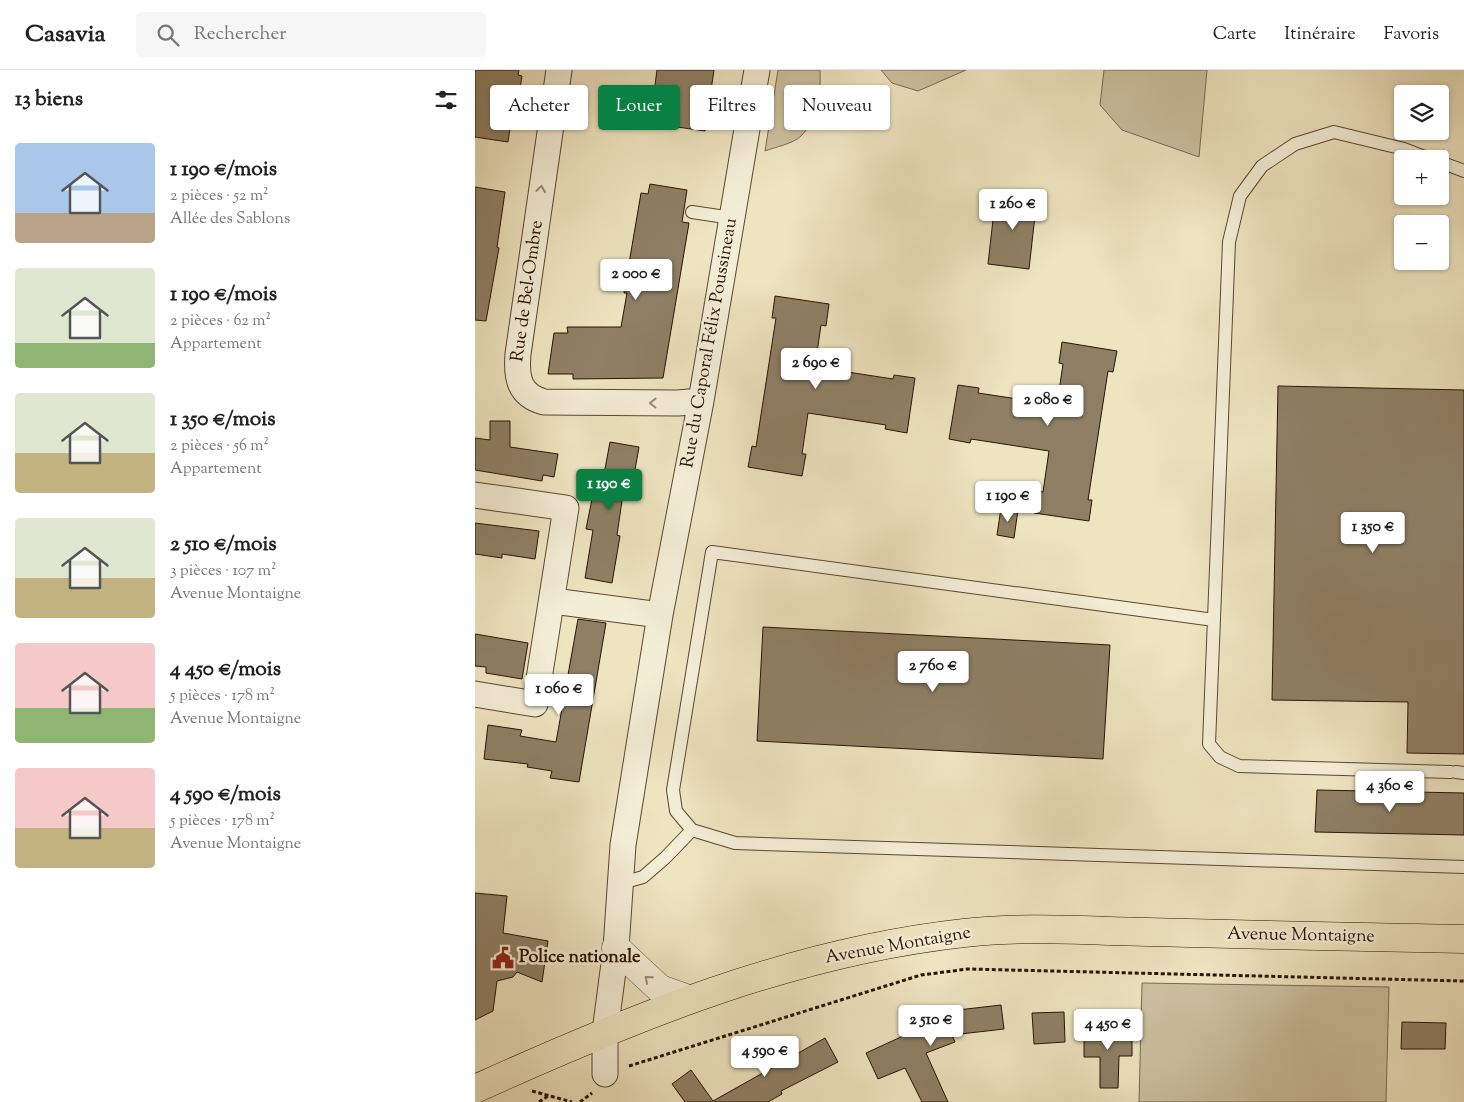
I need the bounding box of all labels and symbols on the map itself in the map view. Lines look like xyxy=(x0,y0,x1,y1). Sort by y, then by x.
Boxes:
one-way arrow xyxy=(536,185,546,193)
pin: 1 260 € xyxy=(967,189,1059,231)
street label: Rue du Caporal Félix Poussineau xyxy=(675,216,745,470)
street label: Rue de Bel-Ombre xyxy=(505,218,551,364)
pin: 2 000 € xyxy=(590,258,682,301)
pin: 2 690 € xyxy=(770,348,862,390)
pin: 2 080 € xyxy=(1002,384,1094,427)
one-way arrow xyxy=(648,398,656,408)
pin: 1 190 € xyxy=(563,468,655,511)
pin: 1 190 € xyxy=(962,480,1054,523)
pin: 1 350 € xyxy=(1327,512,1419,554)
pin: 2 760 € xyxy=(887,650,979,693)
pin: 1 060 € xyxy=(513,674,605,716)
pin: 4 360 € xyxy=(1344,770,1436,813)
street label: Avenue Montaigne xyxy=(823,920,973,972)
street label: Avenue Montaigne xyxy=(1227,922,1375,950)
public building icon: Police nationale xyxy=(490,945,516,971)
place label: Police nationale xyxy=(519,945,641,971)
one-way arrow xyxy=(645,976,654,985)
pin: 2 510 € xyxy=(885,1004,977,1047)
pin: 4 450 € xyxy=(1062,1008,1154,1051)
pin: 4 590 € xyxy=(719,1036,811,1078)

